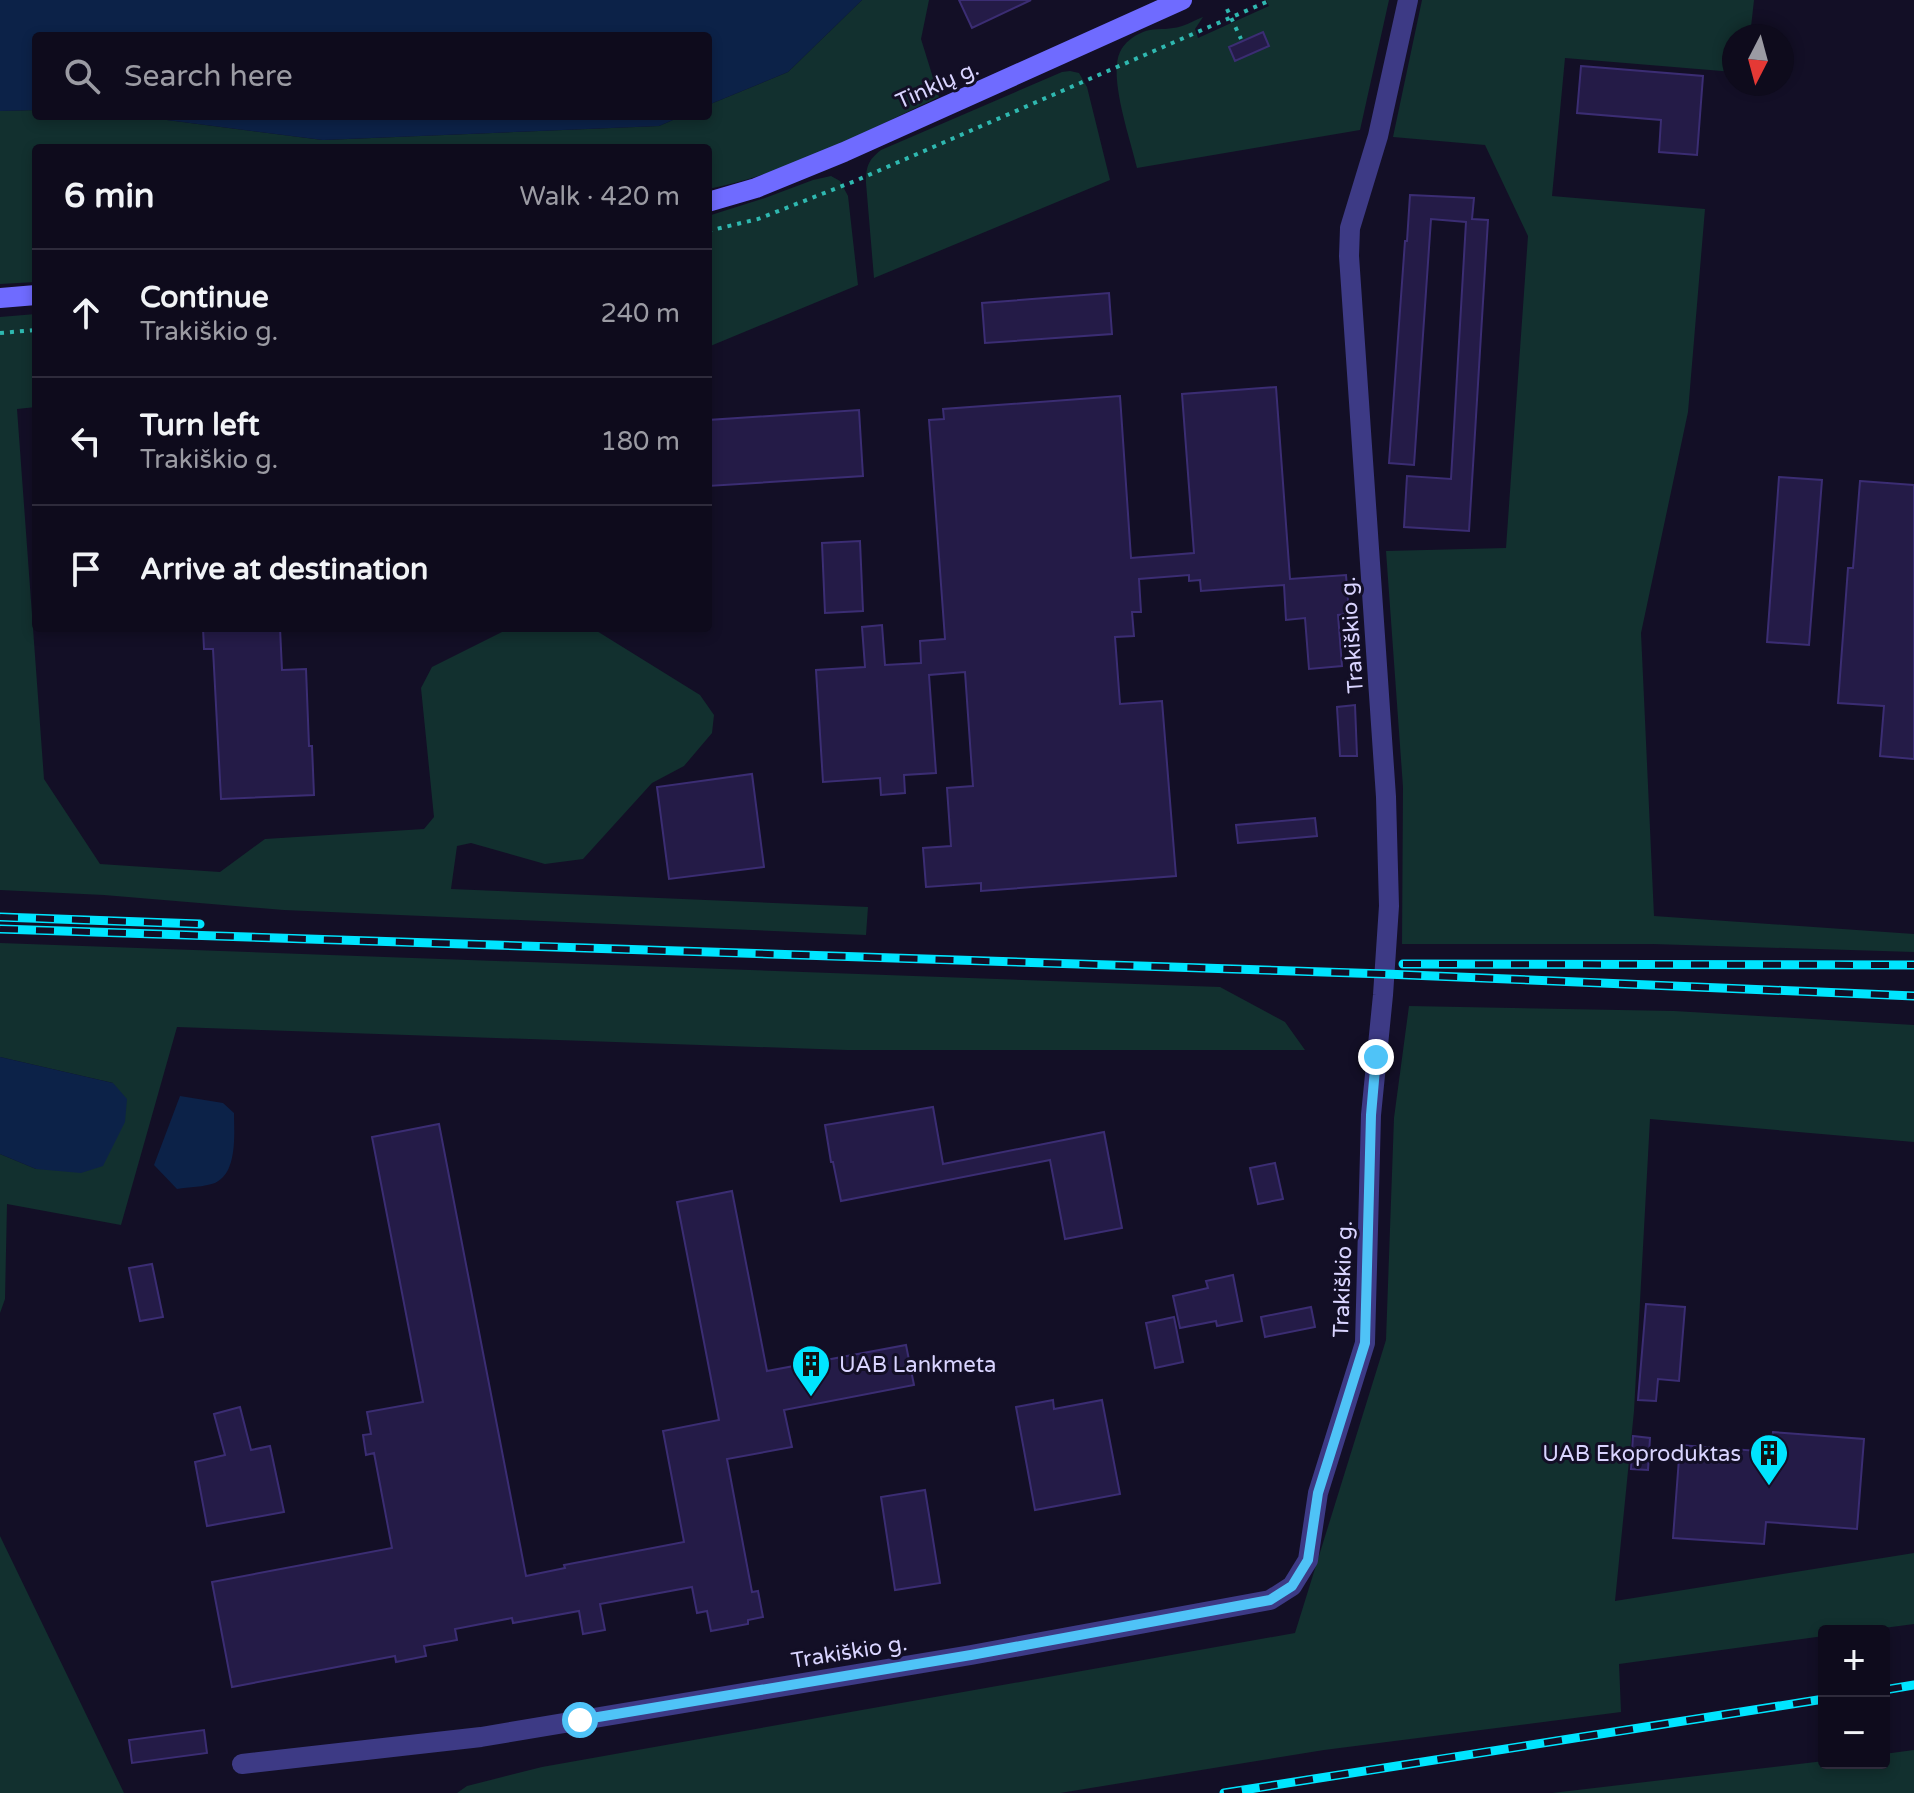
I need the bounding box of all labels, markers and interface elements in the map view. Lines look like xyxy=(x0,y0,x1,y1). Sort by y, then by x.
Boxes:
north arrow xyxy=(1722,24,1794,96)
search box xyxy=(32,32,712,120)
icon: search xyxy=(60,54,104,98)
street label: Tinklų g. xyxy=(892,55,983,115)
text: Search here xyxy=(124,58,293,95)
text: 6 min xyxy=(64,176,155,217)
text: Walk · 420 m xyxy=(520,181,680,212)
text: Continue xyxy=(140,279,269,316)
icon: ahead xyxy=(64,291,108,335)
text: 240 m xyxy=(600,298,680,329)
text: Trakiškio g. xyxy=(140,316,278,347)
text: Turn left xyxy=(140,407,259,444)
icon: left xyxy=(64,419,108,463)
text: 180 m xyxy=(600,426,680,457)
text: Trakiškio g. xyxy=(140,444,278,475)
icon: arrive xyxy=(64,547,108,591)
text: Arrive at destination xyxy=(140,551,428,588)
street label: Trakiškio g. xyxy=(1335,576,1369,694)
route end xyxy=(1358,1039,1394,1075)
street label: Trakiškio g. xyxy=(1328,1220,1358,1338)
building icon: UAB Lankmeta xyxy=(790,1343,832,1398)
place label: UAB Lankmeta xyxy=(839,1352,996,1378)
building icon: UAB Ekoproduktas xyxy=(1748,1432,1790,1487)
place label: UAB Ekoproduktas xyxy=(1542,1441,1741,1467)
map controls xyxy=(1818,1625,1890,1769)
button: + xyxy=(1818,1625,1890,1697)
street label: Trakiškio g. xyxy=(789,1630,909,1674)
button: − xyxy=(1818,1697,1890,1769)
route start xyxy=(562,1702,598,1738)

